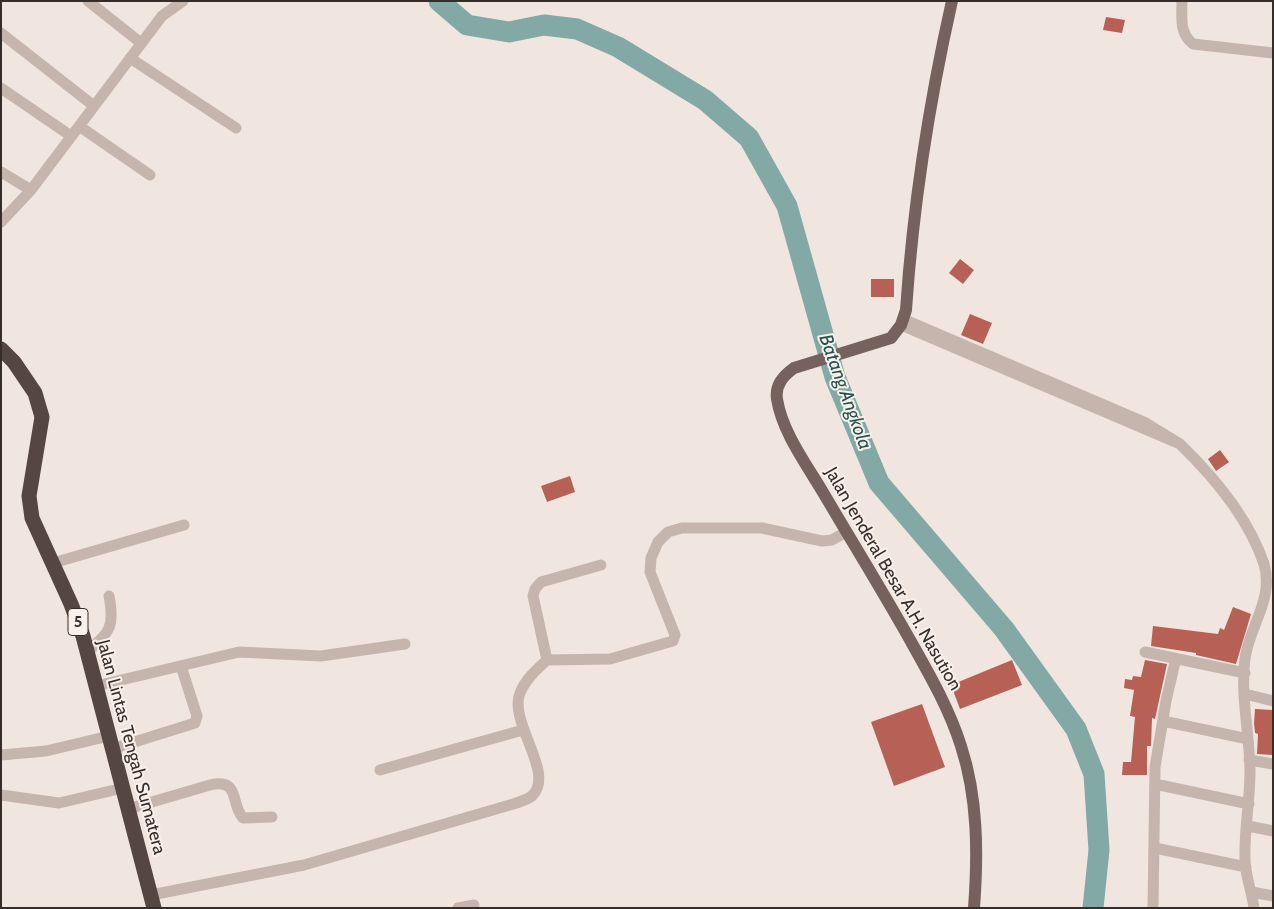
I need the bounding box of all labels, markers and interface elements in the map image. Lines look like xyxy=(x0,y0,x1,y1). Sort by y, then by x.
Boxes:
water label: Batang Angkola xyxy=(814,331,876,453)
street label: Jalan Jenderal Besar A.H. Nasution xyxy=(820,463,966,695)
road number: 5 xyxy=(68,608,88,636)
street label: Jalan Lintas Tengah Sumatera xyxy=(92,637,170,857)

